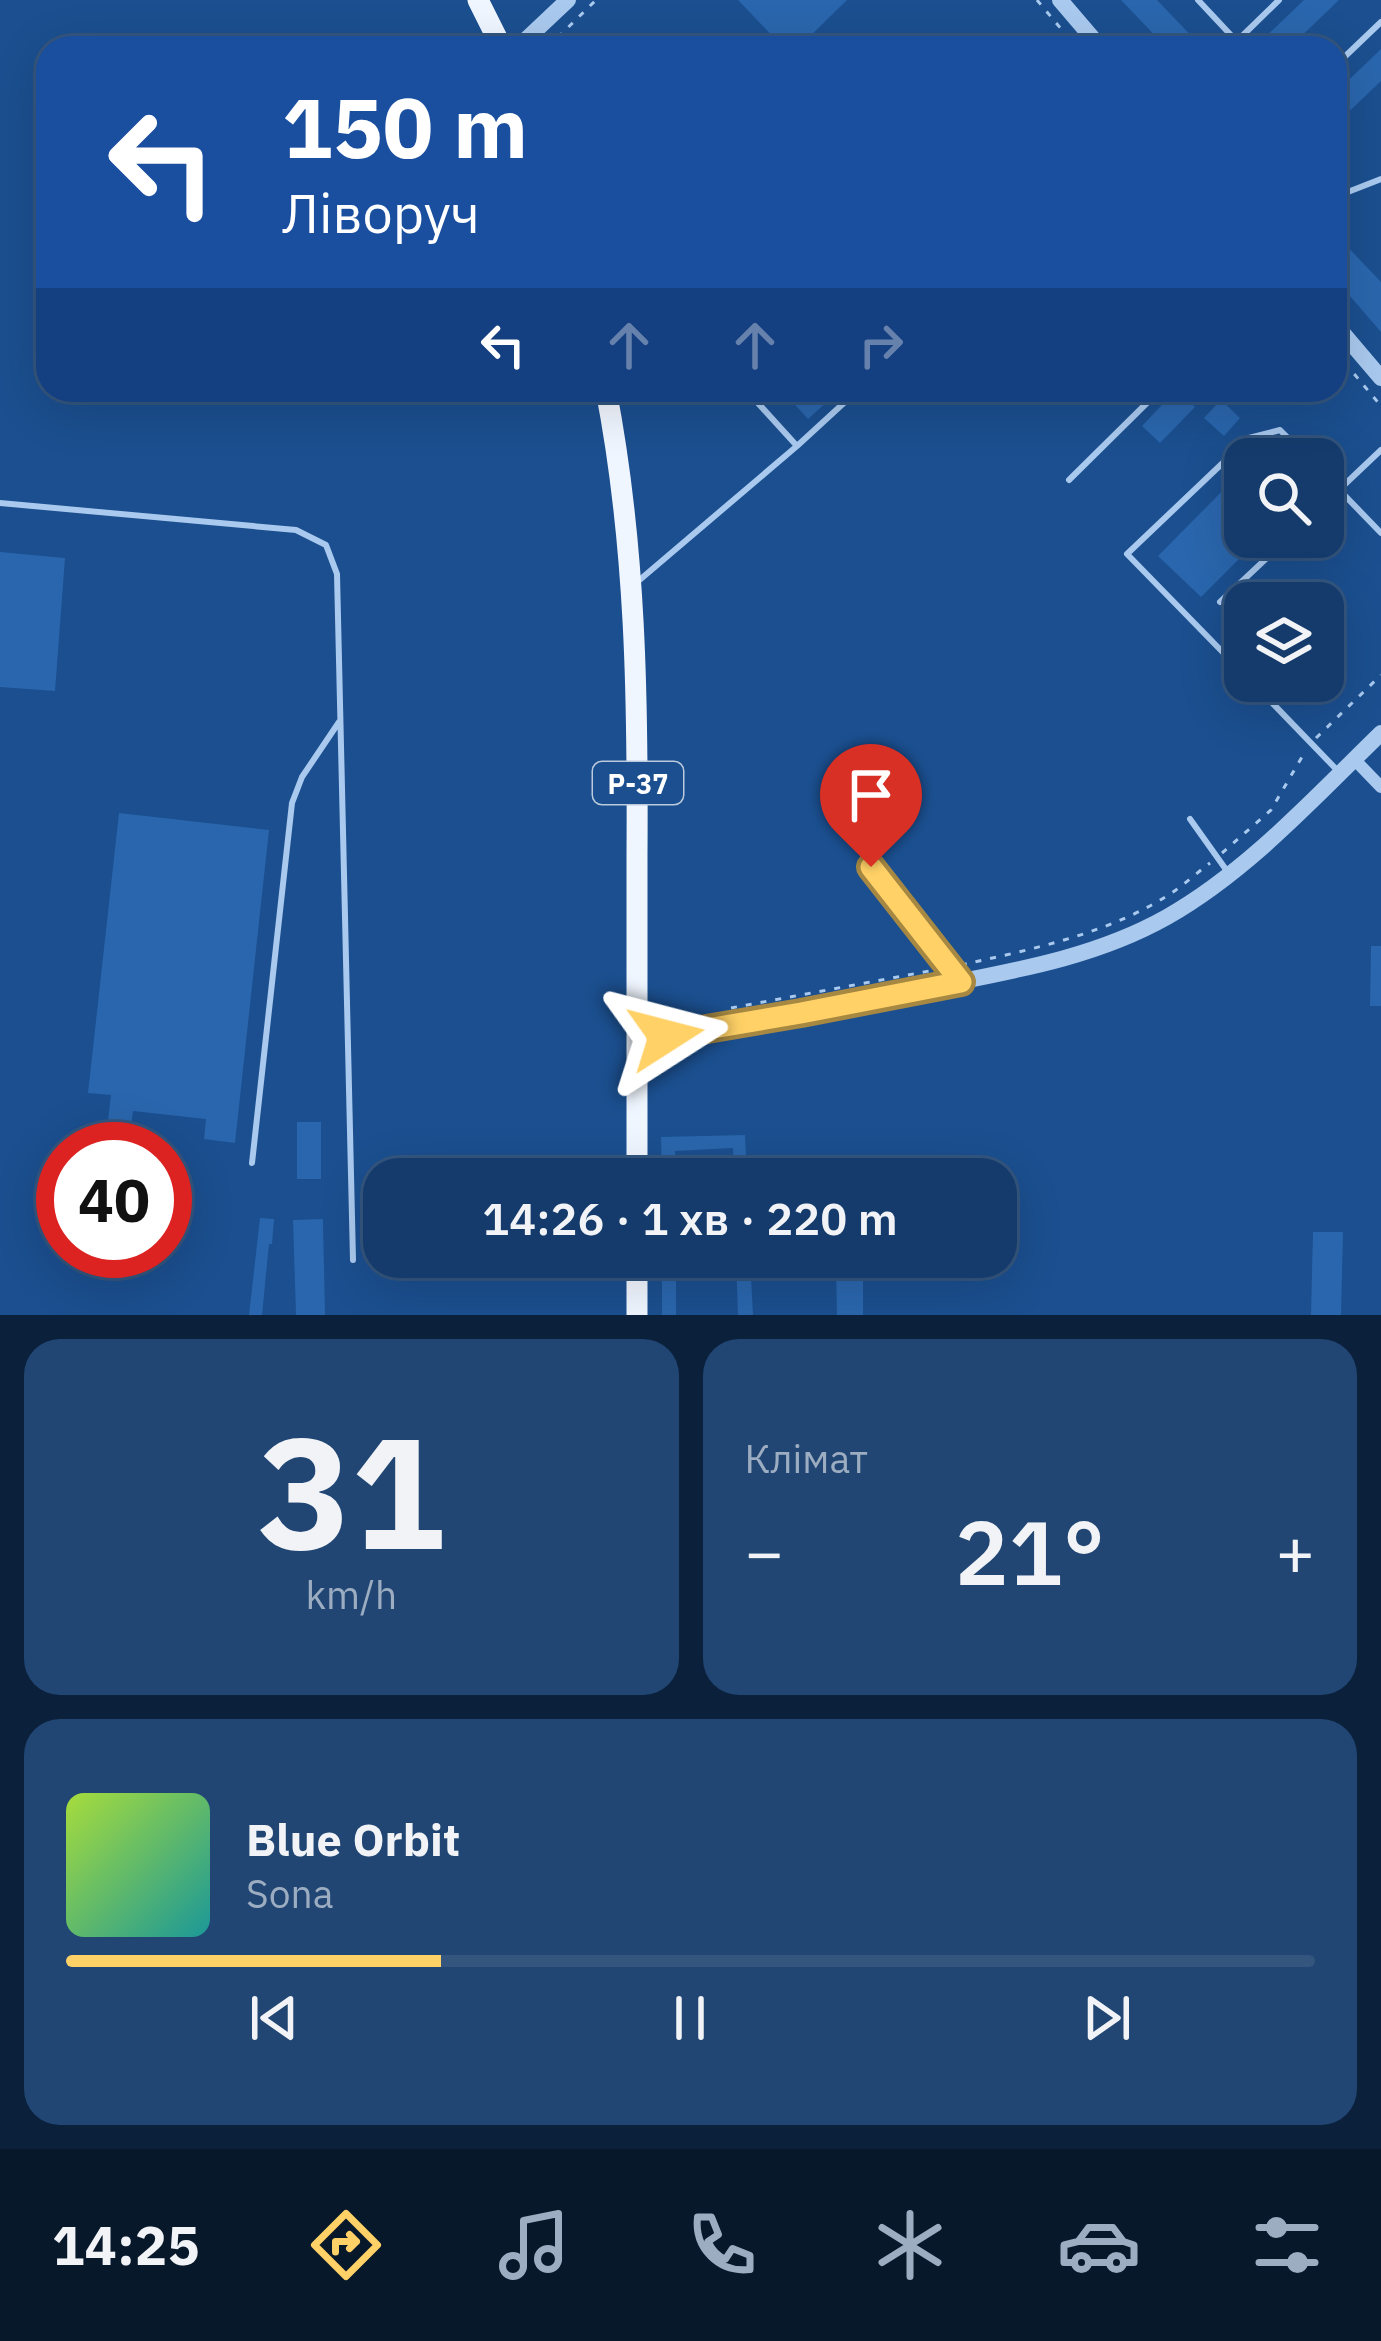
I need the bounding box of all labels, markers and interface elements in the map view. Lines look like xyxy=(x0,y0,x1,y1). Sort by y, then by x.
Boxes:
text: 150 m xyxy=(282,72,528,181)
icon: left xyxy=(84,84,240,240)
text: Ліворуч xyxy=(282,178,480,248)
icon: left xyxy=(470,312,536,378)
icon: ahead xyxy=(596,312,662,378)
icon: ahead xyxy=(722,312,788,378)
icon: right xyxy=(848,312,914,378)
map controls xyxy=(1224,438,1344,702)
button: search xyxy=(1224,438,1344,558)
button: layers xyxy=(1224,582,1344,702)
pin xyxy=(820,744,922,867)
road number: Р-37 xyxy=(593,762,683,804)
icon: arrive xyxy=(838,762,904,828)
position arrow xyxy=(603,973,729,1099)
speed limit sign: 40 xyxy=(36,1122,192,1278)
text: 14:26 · 1 хв · 220 m xyxy=(482,1189,898,1247)
text: 31 xyxy=(258,1389,445,1592)
text: Клімат xyxy=(745,1433,868,1484)
text: 21° xyxy=(955,1493,1105,1610)
text: − xyxy=(745,1508,784,1594)
text: + xyxy=(1275,1508,1315,1594)
text: km/h xyxy=(305,1569,397,1620)
text: Blue Orbit xyxy=(246,1810,460,1868)
text: Sona xyxy=(246,1868,333,1919)
icon: previous xyxy=(241,1985,307,2051)
icon: pause xyxy=(657,1985,723,2051)
icon: next xyxy=(1074,1985,1140,2051)
icon: directions xyxy=(304,2203,388,2287)
icon: music xyxy=(492,2203,576,2287)
icon: phone xyxy=(680,2203,764,2287)
icon: climate xyxy=(868,2203,952,2287)
icon: car xyxy=(1057,2203,1141,2287)
icon: filters xyxy=(1245,2203,1329,2287)
text: 14:25 xyxy=(52,2210,200,2280)

